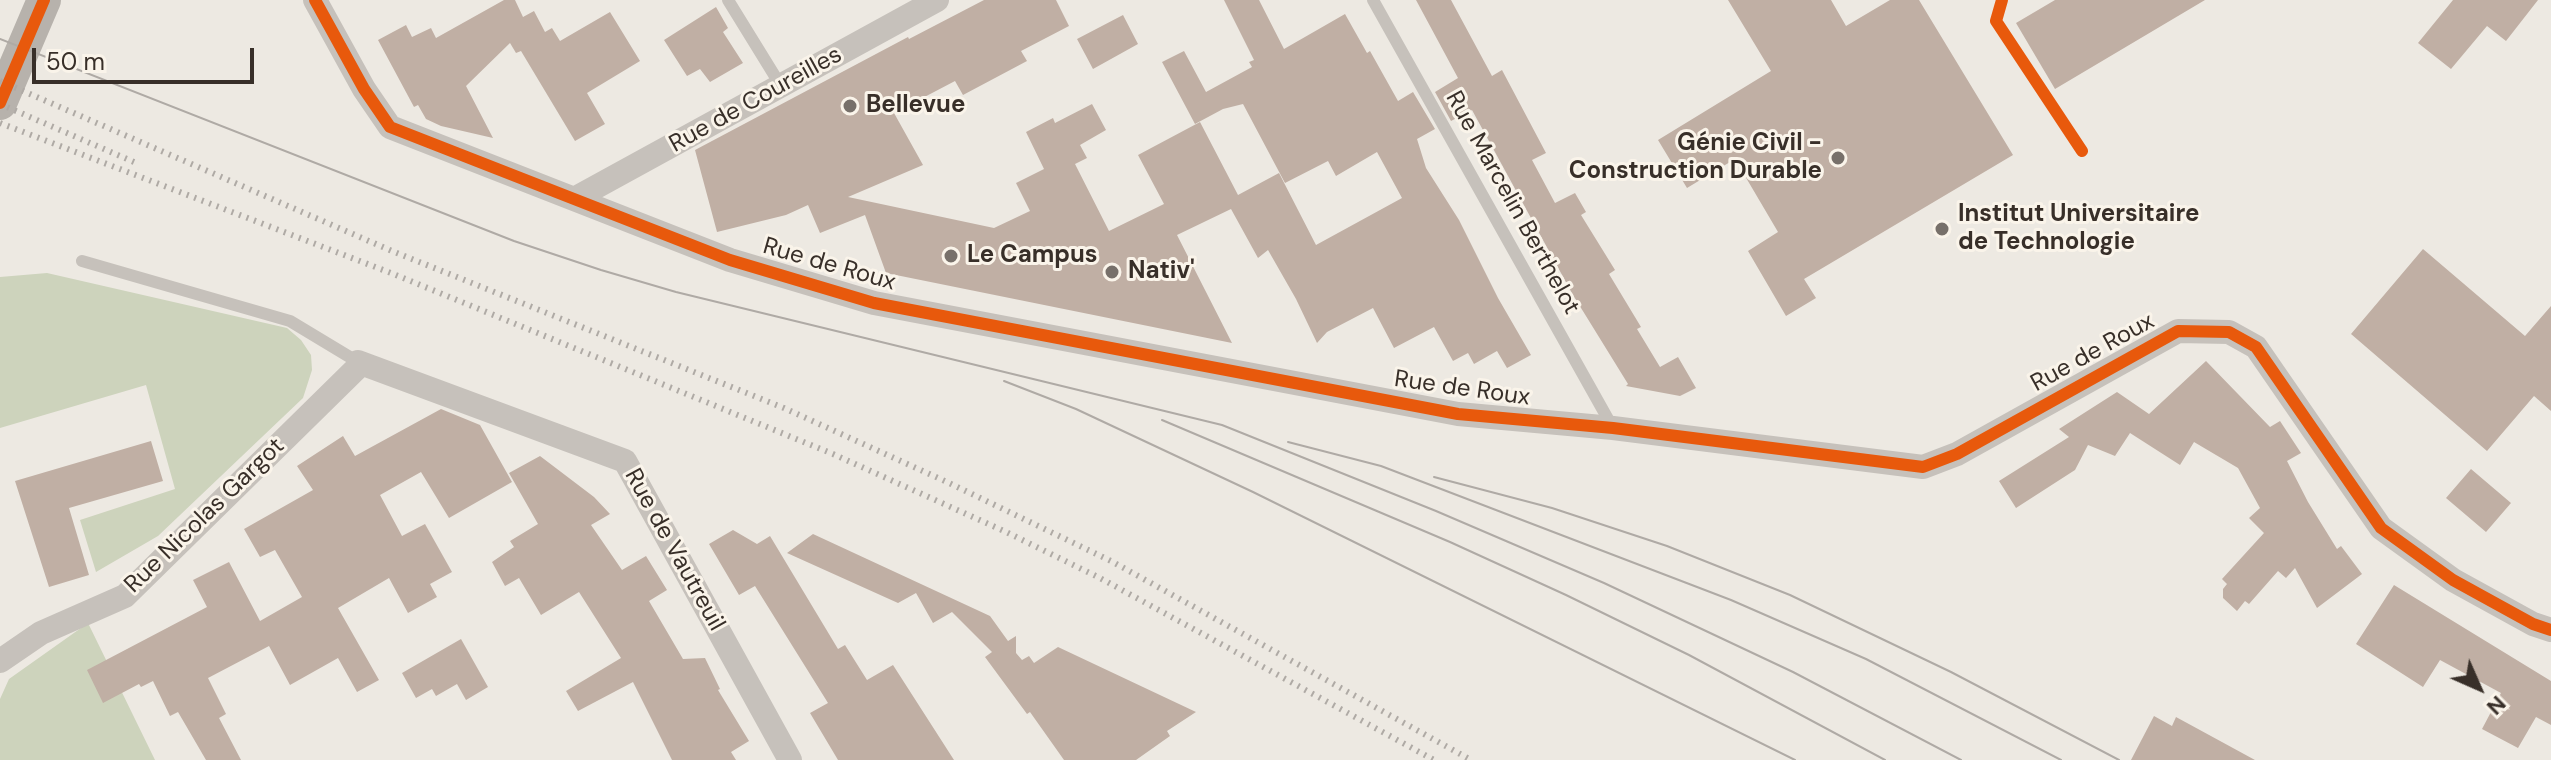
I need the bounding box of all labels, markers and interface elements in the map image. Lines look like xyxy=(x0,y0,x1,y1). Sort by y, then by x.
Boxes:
scale bar xyxy=(36,32,258,82)
street label: Rue de Coureilles xyxy=(665,41,847,159)
text: 50 m xyxy=(46,46,105,77)
street label: Rue Marcelin Berthelot xyxy=(1439,86,1585,320)
place label: Bellevue xyxy=(866,92,965,120)
marker: Bellevue xyxy=(841,97,859,115)
place label: Génie Civil - Construction Durable xyxy=(1569,130,1822,186)
marker: Génie Civil - Construction Durable xyxy=(1829,149,1847,167)
place label: Institut Universitaire de Technologie xyxy=(1958,201,2199,257)
marker: Institut Universitaire de Technologie xyxy=(1933,220,1951,238)
street label: Rue de Roux xyxy=(759,232,899,298)
place label: Le Campus xyxy=(967,242,1098,270)
marker: Le Campus xyxy=(942,247,960,265)
place label: Nativ' xyxy=(1128,258,1195,286)
marker: Nativ' xyxy=(1103,263,1121,281)
street label: Rue de Roux xyxy=(2026,307,2160,399)
street label: Rue de Roux xyxy=(1392,365,1532,413)
street label: Rue Nicolas Gargot xyxy=(119,432,291,600)
street label: Rue de Vautreuil xyxy=(618,464,730,636)
north arrow xyxy=(2439,648,2519,728)
text: N xyxy=(2480,689,2512,721)

